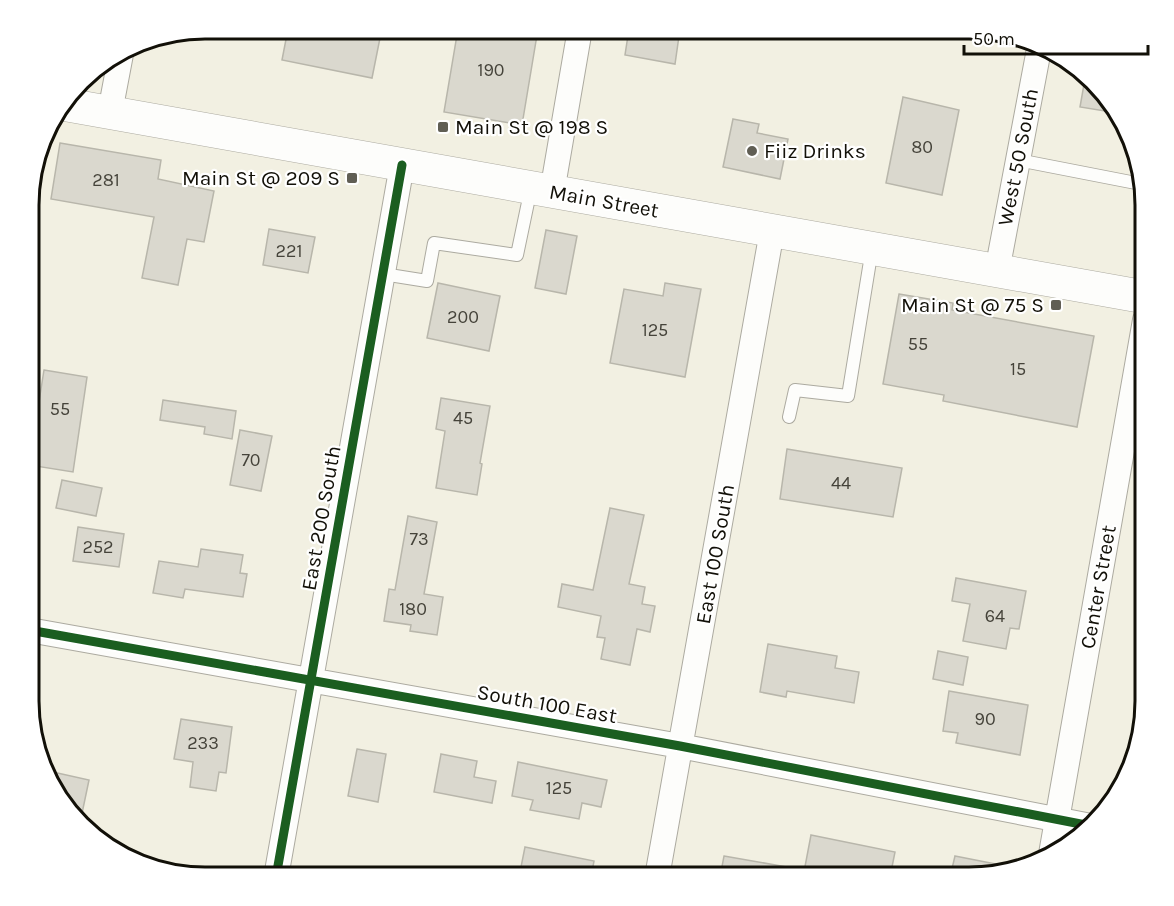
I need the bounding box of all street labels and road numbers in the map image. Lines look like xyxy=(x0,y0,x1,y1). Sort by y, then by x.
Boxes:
street label: West 50 South xyxy=(993,86,1043,228)
street label: Main Street xyxy=(547,180,661,222)
street label: East 200 South xyxy=(296,444,346,592)
street label: East 100 South xyxy=(691,482,739,626)
street label: Center Street xyxy=(1075,523,1121,651)
street label: South 100 East xyxy=(475,680,619,728)

